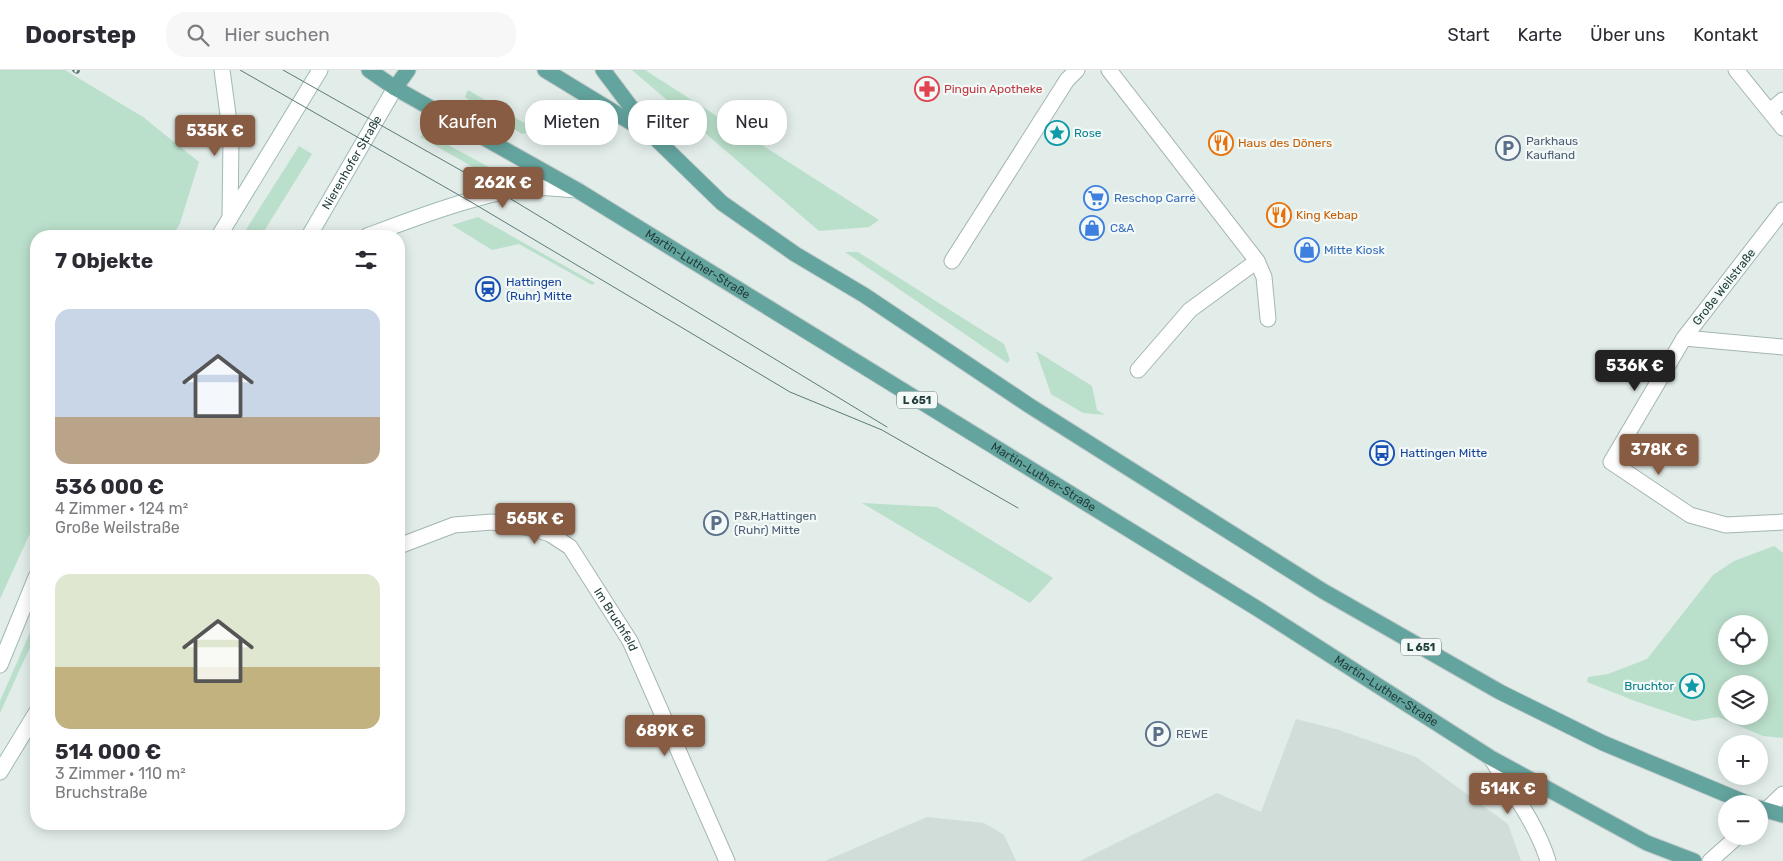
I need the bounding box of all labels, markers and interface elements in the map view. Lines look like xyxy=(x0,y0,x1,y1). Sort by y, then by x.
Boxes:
search box xyxy=(166,12,516,57)
text: Doorstep xyxy=(25,21,136,49)
icon: search xyxy=(184,21,212,49)
text: Hier suchen xyxy=(224,23,330,46)
text: Start xyxy=(1447,24,1490,46)
text: Karte xyxy=(1518,24,1562,46)
text: Über uns xyxy=(1590,24,1665,46)
text: Kontakt xyxy=(1693,24,1758,46)
pharmacy icon: Pinguin Apotheke xyxy=(914,76,940,102)
place label: Pinguin Apotheke xyxy=(944,82,1043,96)
chip: Kaufen xyxy=(420,100,515,145)
chip: Mieten xyxy=(525,100,618,145)
chip: Filter xyxy=(628,100,707,145)
chip: Neu xyxy=(717,100,787,145)
street label: Nierenhofer Straße xyxy=(319,113,385,212)
pin: 535K € xyxy=(174,114,256,157)
place icon: Rose xyxy=(1044,120,1070,146)
text: 535K € xyxy=(186,121,244,140)
place label: Rose xyxy=(1074,126,1102,140)
restaurant icon: Haus des Döners xyxy=(1208,130,1234,156)
place label: Parkhaus Kaufland xyxy=(1526,134,1578,162)
parking icon: Parkhaus Kaufland xyxy=(1495,135,1521,161)
place label: Haus des Döners xyxy=(1238,136,1332,150)
pin: 262K € xyxy=(462,166,544,209)
text: 262K € xyxy=(474,173,532,192)
supermarket icon: Reschop Carré xyxy=(1083,185,1109,211)
place label: Reschop Carré xyxy=(1114,191,1196,205)
restaurant icon: King Kebap xyxy=(1266,202,1292,228)
place label: King Kebap xyxy=(1296,208,1358,222)
shop icon: C&A xyxy=(1079,215,1105,241)
place label: C&A xyxy=(1110,221,1134,235)
street label: Martin-Luther-Straße xyxy=(643,227,753,302)
shop icon: Mitte Kiosk xyxy=(1294,237,1320,263)
place label: Mitte Kiosk xyxy=(1324,243,1386,257)
icon: filters xyxy=(352,246,380,274)
street label: Große Weilstraße xyxy=(1690,246,1759,328)
text: 7 Objekte xyxy=(55,248,153,273)
place label: Hattingen (Ruhr) Mitte xyxy=(506,275,572,303)
station icon: Hattingen (Ruhr) Mitte xyxy=(475,276,501,302)
icon: home xyxy=(173,341,263,431)
pin: 536K € xyxy=(1594,350,1676,392)
text: 536K € xyxy=(1606,356,1664,375)
road number: L 651 xyxy=(897,392,937,408)
pin: 378K € xyxy=(1618,434,1700,476)
street label: Martin-Luther-Straße xyxy=(988,439,1099,515)
bus stop icon: Hattingen Mitte xyxy=(1369,440,1395,466)
text: 378K € xyxy=(1630,440,1688,459)
place label: Hattingen Mitte xyxy=(1400,446,1488,460)
text: 536 000 € xyxy=(55,474,164,499)
text: 4 Zimmer · 124 m² xyxy=(55,499,188,518)
pin: 565K € xyxy=(494,502,576,545)
text: 565K € xyxy=(506,509,564,528)
place label: P&R,Hattingen (Ruhr) Mitte xyxy=(734,509,817,537)
parking icon: P&R,Hattingen (Ruhr) Mitte xyxy=(703,510,729,536)
text: Große Weilstraße xyxy=(55,518,180,537)
street label: Im Bruchfeld xyxy=(591,585,641,653)
icon: home xyxy=(173,606,263,696)
map controls xyxy=(1718,615,1768,845)
button: locate xyxy=(1718,615,1768,665)
road number: L 651 xyxy=(1401,638,1441,656)
street label: Martin-Luther-Straße xyxy=(1332,653,1441,730)
place icon: Bruchtor xyxy=(1679,673,1705,699)
button: layers xyxy=(1718,675,1768,725)
place label: Bruchtor xyxy=(1624,679,1674,693)
pin: 689K € xyxy=(624,714,706,757)
text: 689K € xyxy=(636,721,694,740)
parking icon: REWE xyxy=(1145,721,1171,747)
place label: REWE xyxy=(1176,727,1208,741)
button: + xyxy=(1718,735,1768,785)
text: 514 000 € xyxy=(55,739,161,764)
text: 3 Zimmer · 110 m² xyxy=(55,764,186,783)
pin: 514K € xyxy=(1467,772,1549,815)
text: 514K € xyxy=(1480,779,1536,798)
text: Bruchstraße xyxy=(55,783,148,802)
button: − xyxy=(1718,795,1768,845)

